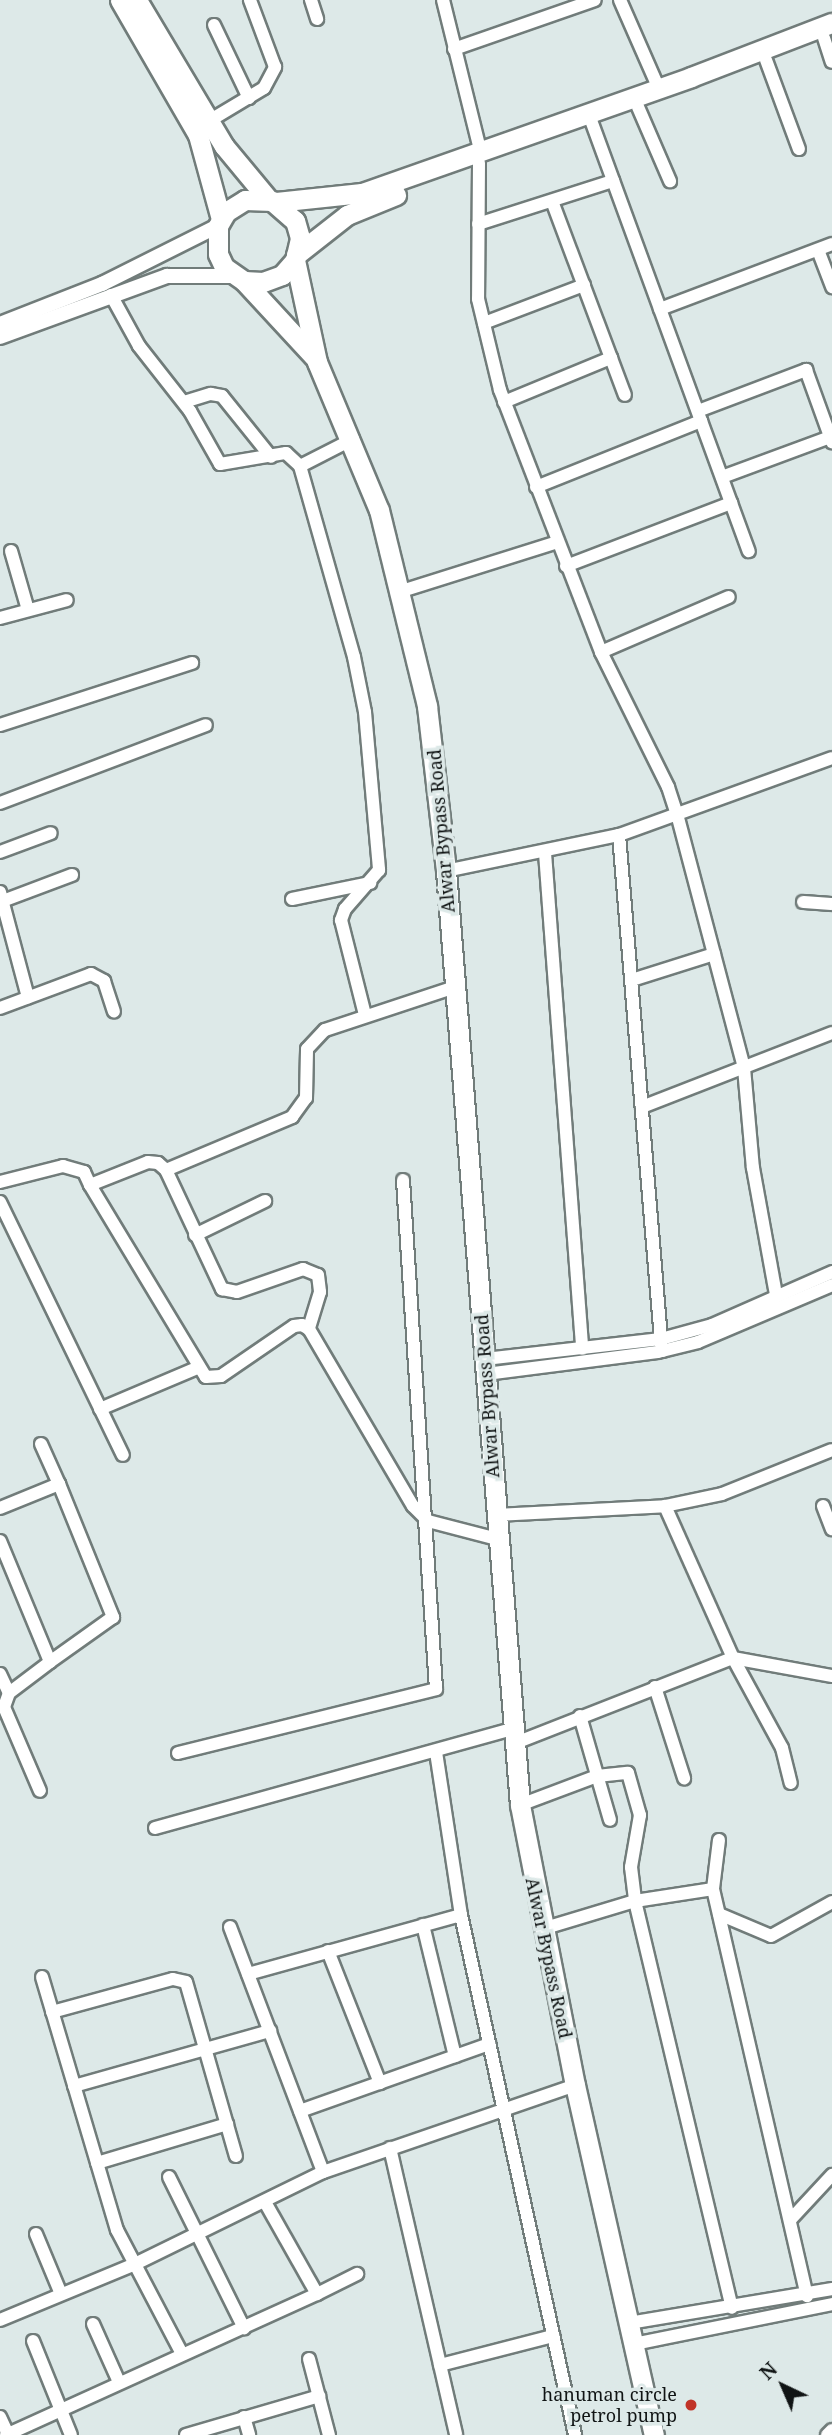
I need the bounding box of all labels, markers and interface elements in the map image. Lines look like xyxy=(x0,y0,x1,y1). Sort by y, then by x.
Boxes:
street label: Alwar Bypass Road xyxy=(423,748,459,914)
street label: Alwar Bypass Road xyxy=(471,1313,503,1479)
street label: Alwar Bypass Road xyxy=(521,1875,577,2041)
north arrow xyxy=(748,2351,818,2421)
text: N xyxy=(754,2356,783,2385)
place label: hanuman circle petrol pump xyxy=(542,2384,677,2426)
marker: hanuman circle petrol pump xyxy=(683,2397,699,2413)

